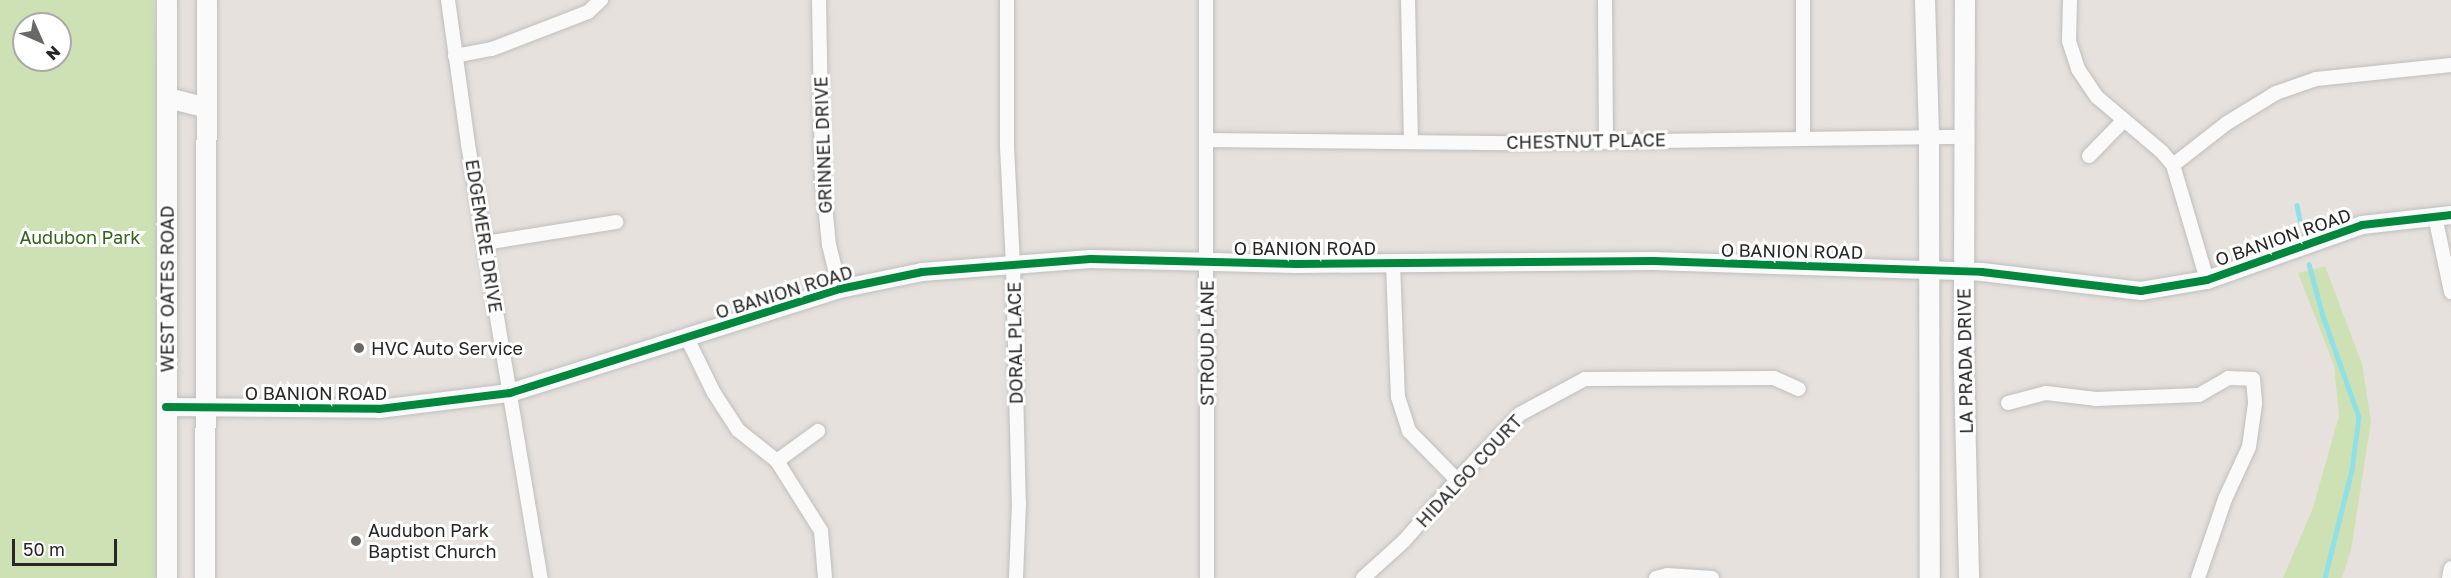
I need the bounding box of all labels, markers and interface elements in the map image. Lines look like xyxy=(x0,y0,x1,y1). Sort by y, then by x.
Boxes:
north arrow xyxy=(12,12,72,72)
text: N xyxy=(42,42,65,65)
street label: GRINNEL DRIVE xyxy=(810,76,836,214)
street label: CHESTNUT PLACE xyxy=(1506,129,1666,153)
street label: EDGEMERE DRIVE xyxy=(461,158,507,314)
street label: O BANION ROAD xyxy=(2212,204,2354,270)
street label: WEST OATES ROAD xyxy=(156,206,178,372)
park label: Audubon Park xyxy=(20,226,140,248)
street label: O BANION ROAD xyxy=(1234,237,1376,259)
street label: O BANION ROAD xyxy=(1721,239,1863,263)
street label: O BANION ROAD xyxy=(713,261,855,323)
street label: STROUD LANE xyxy=(1196,280,1218,406)
street label: DORAL PLACE xyxy=(1003,282,1027,404)
street label: LA PRADA DRIVE xyxy=(1953,288,1977,434)
place label: HVC Auto Service xyxy=(371,337,523,359)
marker: HVC Auto Service xyxy=(352,341,366,355)
street label: O BANION ROAD xyxy=(245,382,387,404)
street label: HIDALGO COURT xyxy=(1411,410,1527,532)
place label: Audubon Park Baptist Church xyxy=(368,520,496,562)
scale bar xyxy=(15,527,120,565)
marker: Audubon Park Baptist Church xyxy=(349,534,363,548)
text: 50 m xyxy=(23,538,65,560)

